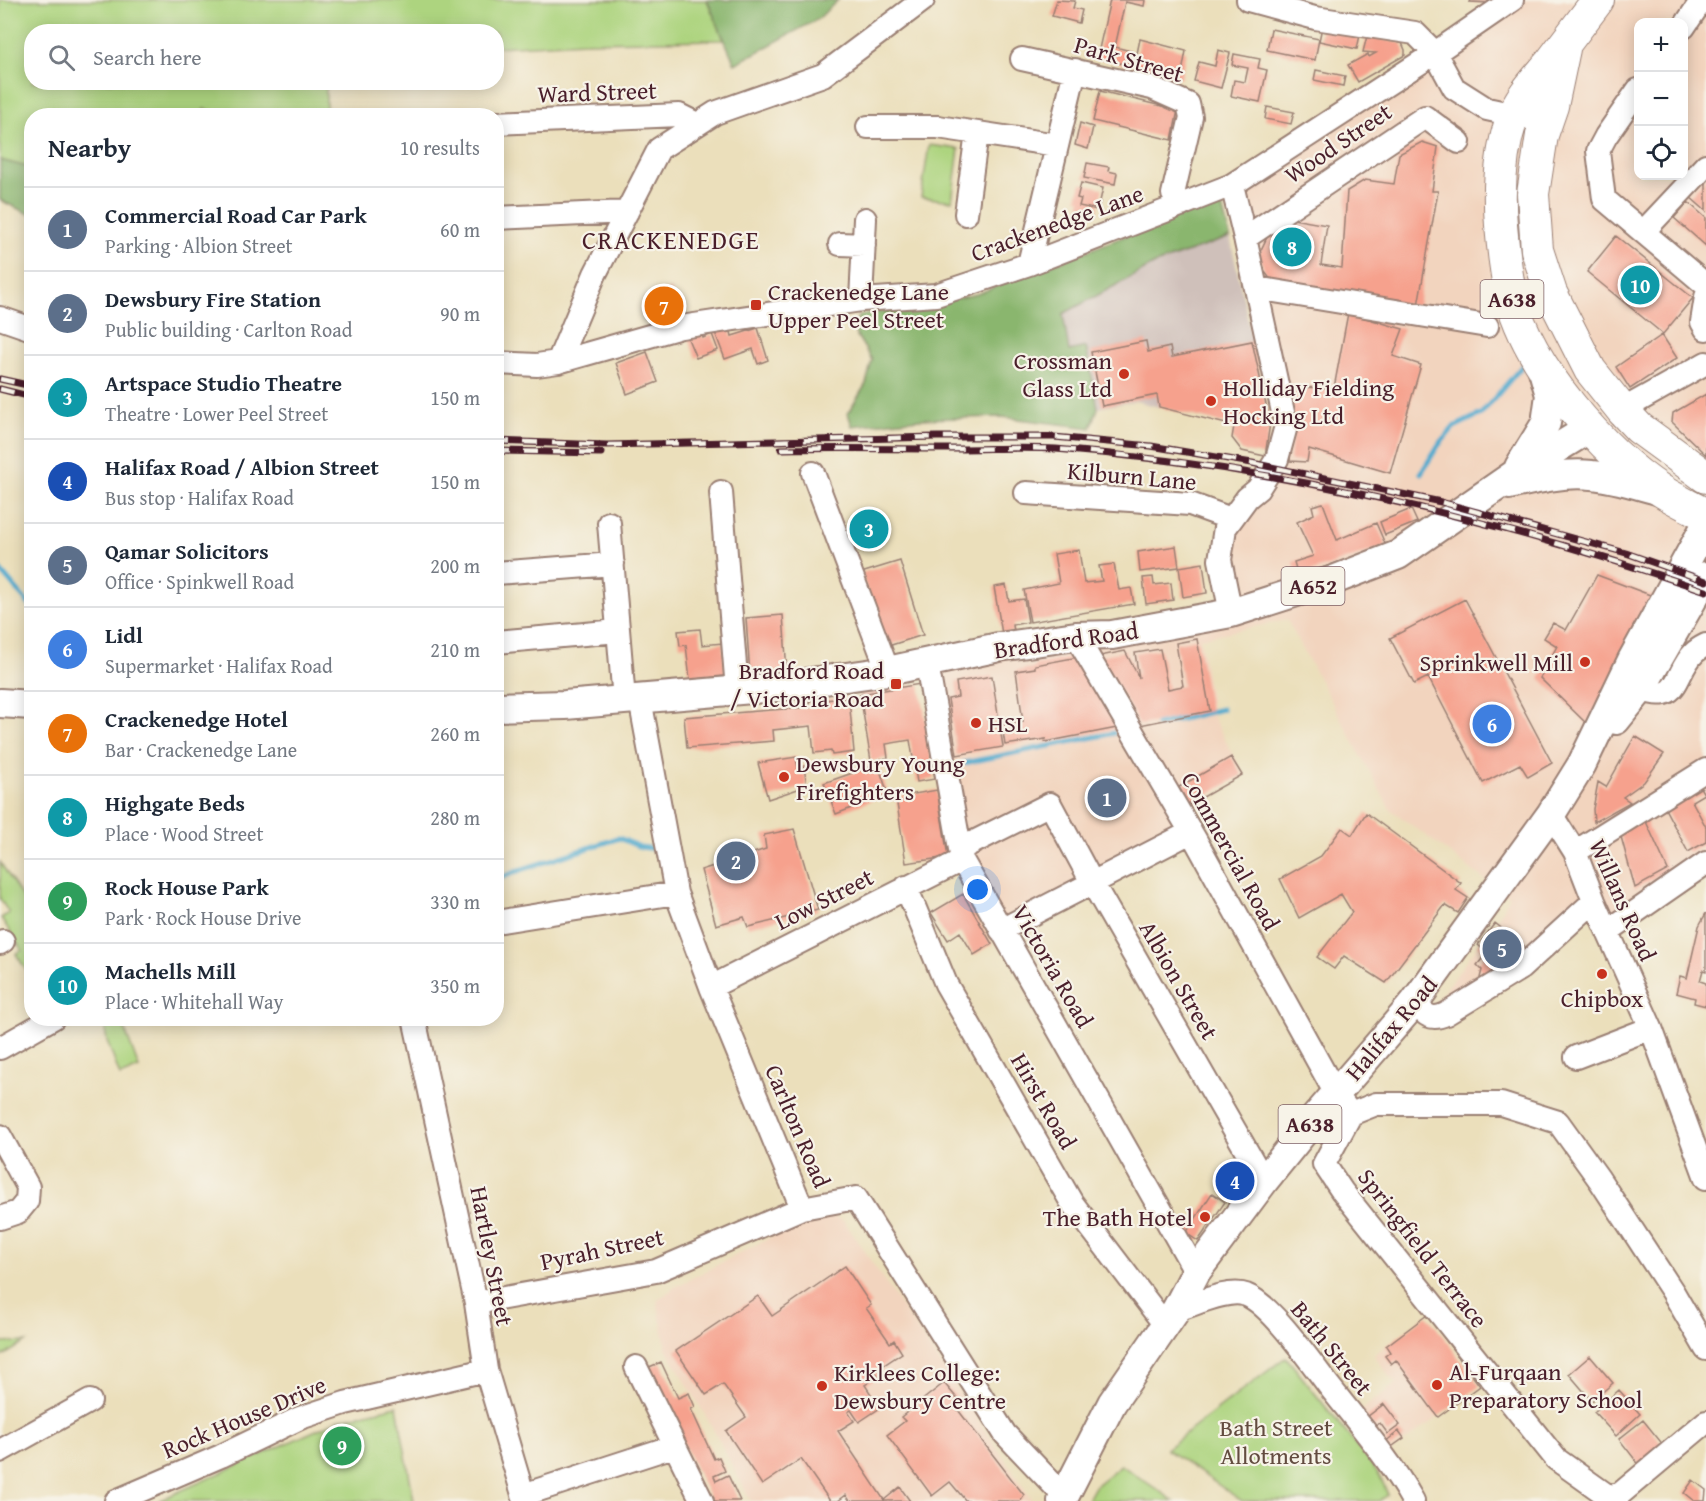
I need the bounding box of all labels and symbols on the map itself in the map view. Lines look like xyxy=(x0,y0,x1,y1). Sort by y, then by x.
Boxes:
street label: Park Street xyxy=(1070,27,1188,91)
street label: Ward Street xyxy=(537,72,658,112)
street label: Wood Street xyxy=(1277,94,1399,192)
street label: Crackenedge Lane xyxy=(966,176,1148,270)
district label: CRACKENEDGE xyxy=(582,220,760,259)
pin: 8 xyxy=(1272,224,1312,270)
pin: 10 xyxy=(1620,262,1660,308)
place label: Crackenedge Lane Upper Peel Street xyxy=(768,274,949,337)
road number: A638 xyxy=(1480,280,1544,318)
pin: 7 xyxy=(644,284,684,328)
marker: Crackenedge Lane Upper Peel Street xyxy=(749,298,763,312)
place label: Crossman Glass Ltd xyxy=(1014,343,1113,406)
marker: Crossman Glass Ltd xyxy=(1117,367,1131,381)
place label: Holliday Fielding Hocking Ltd xyxy=(1223,370,1394,433)
marker: Holliday Fielding Hocking Ltd xyxy=(1204,394,1218,408)
street label: Kilburn Lane xyxy=(1066,453,1198,499)
pin: 3 xyxy=(850,506,888,552)
road number: A652 xyxy=(1282,567,1344,605)
street label: Bradford Road xyxy=(992,613,1141,667)
place label: Sprinkwell Mill xyxy=(1420,645,1573,680)
place label: Bradford Road / Victoria Road xyxy=(730,653,884,716)
marker: Sprinkwell Mill xyxy=(1578,655,1592,669)
marker: Bradford Road / Victoria Road xyxy=(889,677,903,691)
pin: 6 xyxy=(1472,702,1512,746)
place label: HSL xyxy=(988,706,1028,741)
marker: HSL xyxy=(969,716,983,730)
place label: Dewsbury Young Firefighters xyxy=(796,746,965,809)
street label: Commercial Road xyxy=(1173,765,1289,937)
marker: Dewsbury Young Firefighters xyxy=(777,770,791,784)
pin: 1 xyxy=(1088,776,1126,820)
street label: Willans Road xyxy=(1580,833,1666,967)
pin: 2 xyxy=(716,838,756,884)
street label: Low Street xyxy=(769,859,880,939)
your location xyxy=(963,875,992,904)
street label: Victoria Road xyxy=(1004,898,1103,1034)
street label: Albion Street xyxy=(1131,914,1227,1046)
pin: 5 xyxy=(1482,926,1522,972)
marker: Chipbox xyxy=(1595,967,1609,981)
street label: Halifax Road xyxy=(1337,968,1446,1088)
place label: Chipbox xyxy=(1561,981,1644,1016)
street label: Hirst Road xyxy=(1002,1046,1086,1156)
street label: Carlton Road xyxy=(756,1059,840,1193)
road number: A638 xyxy=(1278,1105,1342,1143)
pin: 4 xyxy=(1216,1158,1254,1204)
street label: Springfield Terrace xyxy=(1350,1161,1496,1335)
street label: Hartley Street xyxy=(461,1183,523,1329)
place label: The Bath Hotel xyxy=(1043,1200,1193,1235)
marker: The Bath Hotel xyxy=(1198,1210,1212,1224)
street label: Pyrah Street xyxy=(537,1219,667,1279)
street label: Bath Street xyxy=(1283,1293,1381,1403)
place label: Al-Furqaan Preparatory School xyxy=(1449,1354,1643,1417)
place label: Kirklees College: Dewsbury Centre xyxy=(834,1355,1006,1418)
street label: Rock House Drive xyxy=(157,1367,331,1467)
marker: Al-Furqaan Preparatory School xyxy=(1430,1378,1444,1392)
marker: Kirklees College: Dewsbury Centre xyxy=(815,1379,829,1393)
park label: Bath Street Allotments xyxy=(1220,1410,1333,1473)
pin: 9 xyxy=(322,1424,362,1468)

